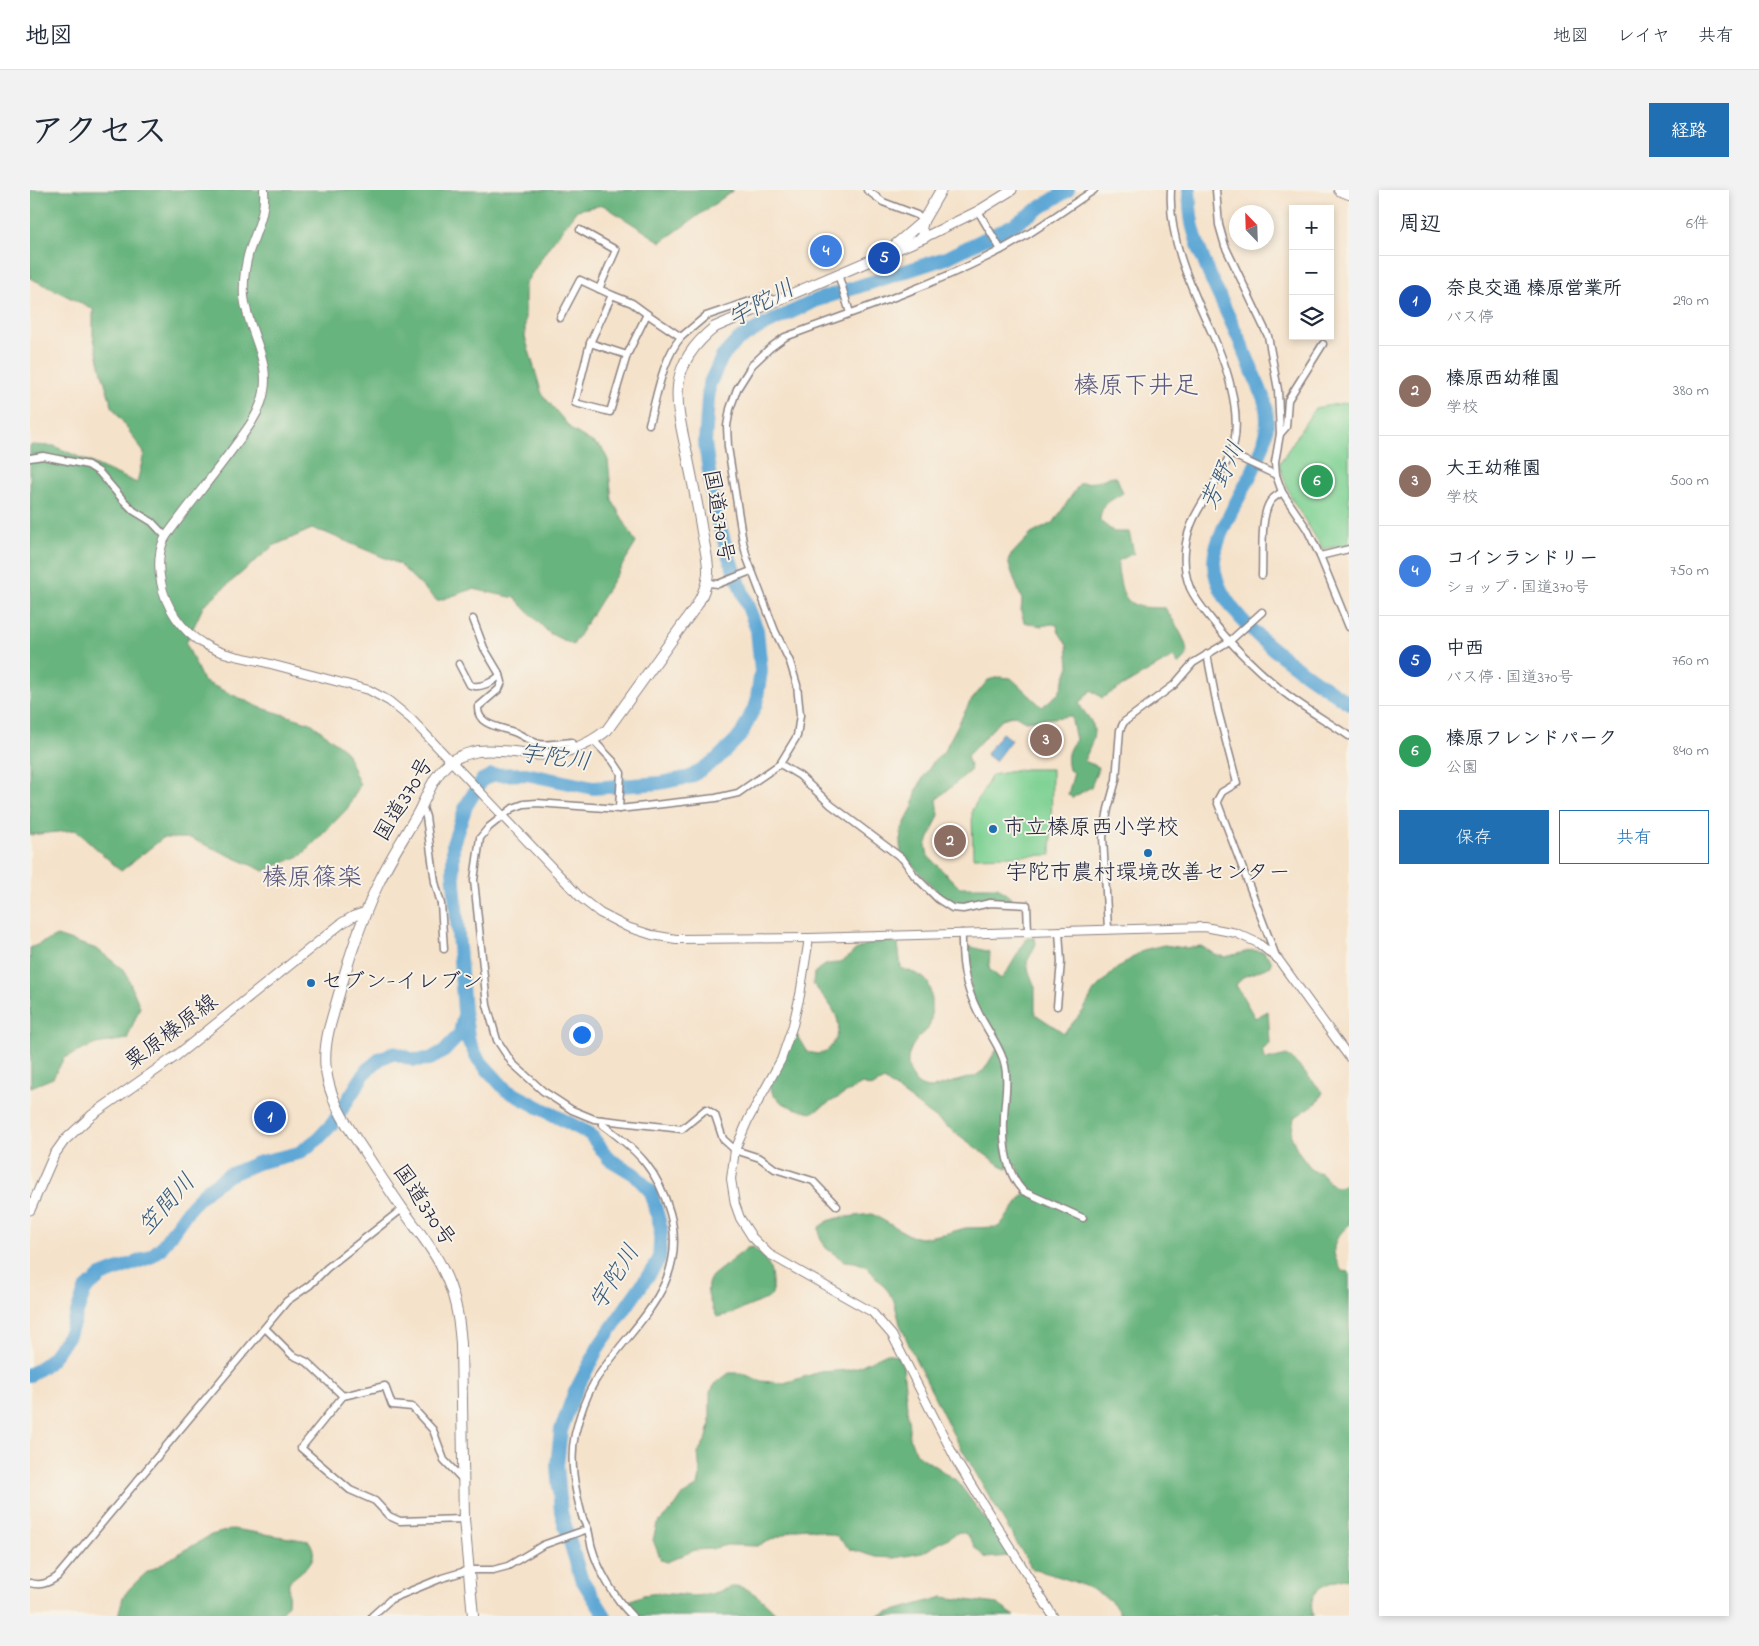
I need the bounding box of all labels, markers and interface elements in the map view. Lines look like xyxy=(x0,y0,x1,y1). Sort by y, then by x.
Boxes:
text: 地図 xyxy=(25,20,73,55)
text: 地図 xyxy=(1553,24,1589,50)
text: レイヤ xyxy=(1617,24,1670,50)
text: 共有 xyxy=(1698,24,1734,50)
button: 経路 xyxy=(1649,103,1729,157)
text: アクセス xyxy=(30,108,168,159)
north arrow xyxy=(1229,205,1274,250)
map controls xyxy=(1289,205,1334,340)
button: + xyxy=(1289,205,1334,250)
text: 周辺 xyxy=(1399,210,1441,240)
text: 6件 xyxy=(1686,212,1709,236)
pin: 4 xyxy=(810,232,842,270)
pin: 5 xyxy=(868,239,900,277)
button: − xyxy=(1289,250,1334,295)
water label: 宇陀川 xyxy=(722,272,802,338)
text: 奈良交通 榛原営業所 xyxy=(1446,276,1622,303)
text: 1 xyxy=(1412,289,1418,313)
text: 290 m xyxy=(1673,289,1709,313)
button: layers xyxy=(1289,295,1334,340)
text: バス停 xyxy=(1446,306,1494,330)
text: 榛原西幼稚園 xyxy=(1446,366,1560,393)
district label: 榛原下井足 xyxy=(1073,369,1199,405)
text: 2 xyxy=(1411,379,1419,403)
text: 380 m xyxy=(1673,379,1709,403)
text: 学校 xyxy=(1446,396,1478,420)
water label: 芳野川 xyxy=(1193,436,1255,516)
text: 大王幼稚園 xyxy=(1446,456,1541,483)
pin: 6 xyxy=(1301,462,1333,500)
street label: 国道370号 xyxy=(693,467,741,565)
text: 3 xyxy=(1412,469,1418,493)
text: 500 m xyxy=(1670,469,1709,493)
text: 学校 xyxy=(1446,486,1478,510)
text: コインランドリー xyxy=(1446,546,1598,573)
text: 4 xyxy=(1412,559,1418,583)
text: 750 m xyxy=(1670,559,1709,583)
text: ショップ · 国道370号 xyxy=(1446,576,1589,600)
text: 中西 xyxy=(1446,636,1484,663)
text: 5 xyxy=(1410,649,1420,673)
text: 760 m xyxy=(1672,649,1709,673)
text: バス停 · 国道370号 xyxy=(1446,666,1574,690)
pin: 3 xyxy=(1030,721,1062,759)
text: 榛原フレンドパーク xyxy=(1446,726,1617,753)
water label: 宇陀川 xyxy=(517,737,593,781)
text: 6 xyxy=(1411,739,1419,763)
text: 840 m xyxy=(1673,739,1709,763)
street label: 国道370号 xyxy=(367,752,443,848)
text: 公園 xyxy=(1446,756,1478,780)
button: 保存 xyxy=(1399,810,1549,864)
button: 共有 xyxy=(1559,810,1709,864)
place label: 市立榛原西小学校 xyxy=(1003,813,1179,845)
pin: 2 xyxy=(934,822,966,860)
marker: 市立榛原西小学校 xyxy=(987,823,999,835)
marker: 宇陀市農村環境改善センター xyxy=(1142,847,1154,859)
place label: 宇陀市農村環境改善センター xyxy=(1005,858,1291,890)
district label: 榛原篠楽 xyxy=(262,861,362,897)
place label: セブン-イレブン xyxy=(321,967,483,999)
marker: セブン-イレブン xyxy=(305,977,317,989)
street label: 粟原榛原線 xyxy=(118,987,226,1079)
your location xyxy=(569,1022,595,1048)
pin: 1 xyxy=(254,1098,286,1136)
street label: 国道370号 xyxy=(384,1158,462,1254)
water label: 笠間川 xyxy=(131,1167,205,1243)
water label: 宇陀川 xyxy=(582,1238,650,1318)

